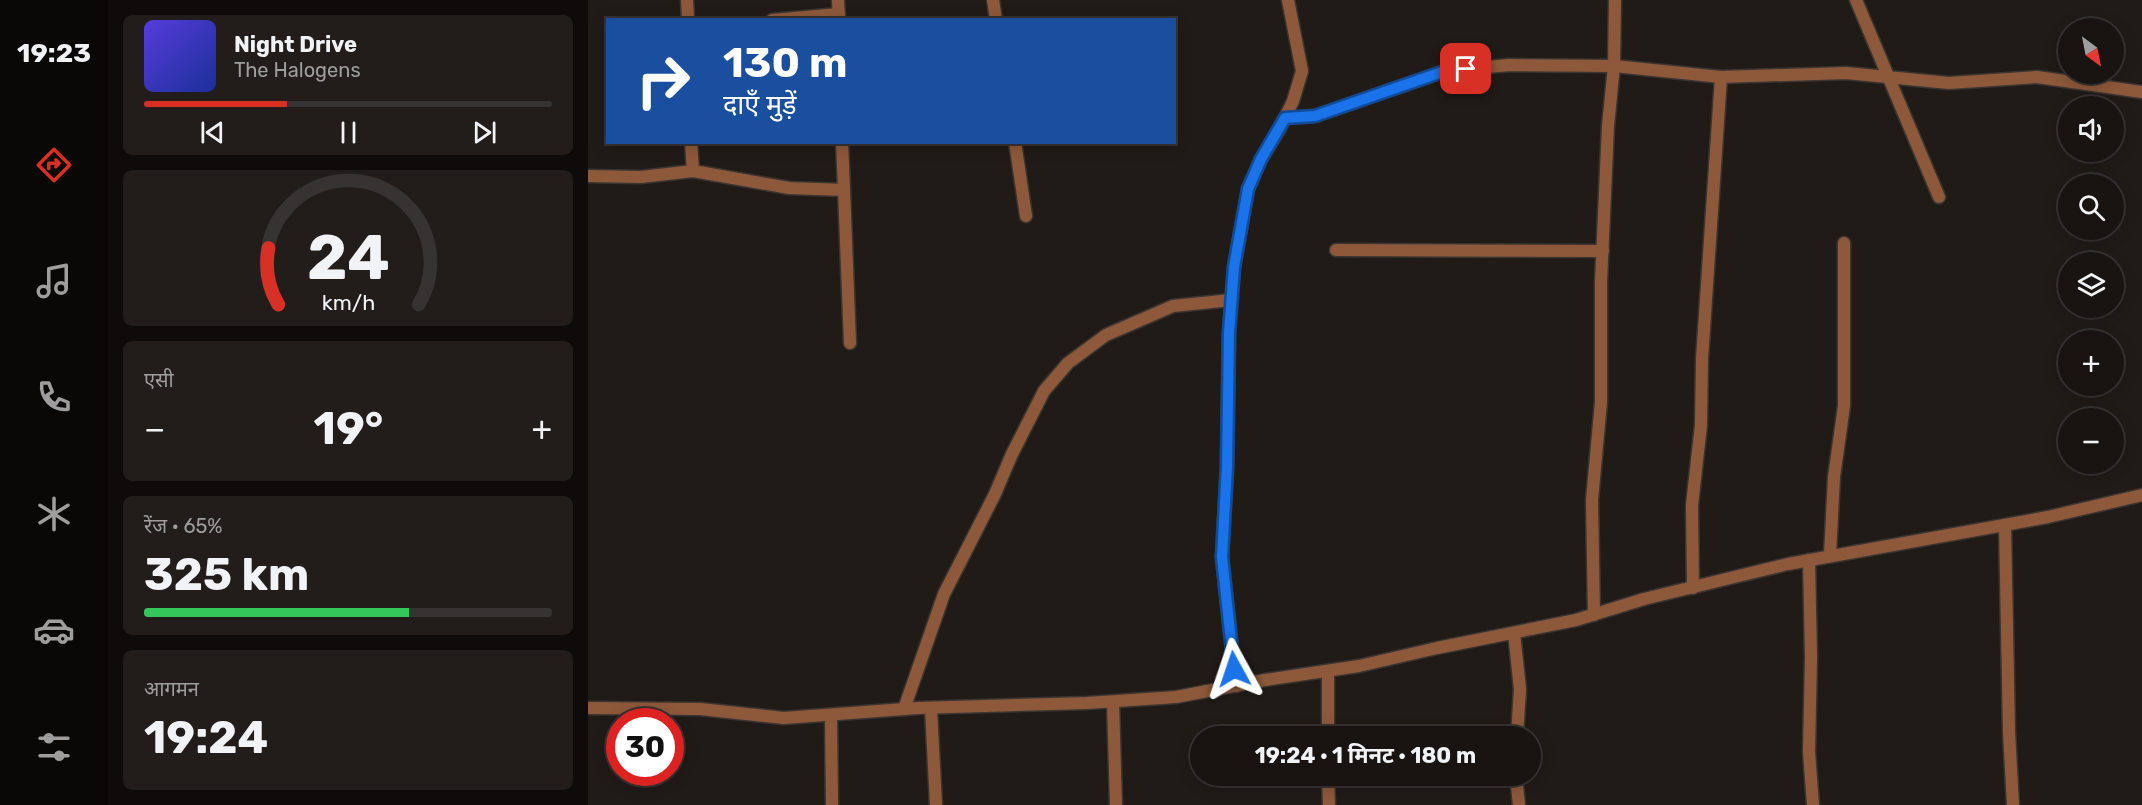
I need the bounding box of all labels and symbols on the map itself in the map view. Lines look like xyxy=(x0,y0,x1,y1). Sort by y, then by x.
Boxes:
north arrow xyxy=(2058,18,2124,84)
pin xyxy=(1440,43,1491,94)
position arrow xyxy=(1202,637,1266,701)
speed limit sign: 30 xyxy=(606,708,684,786)

